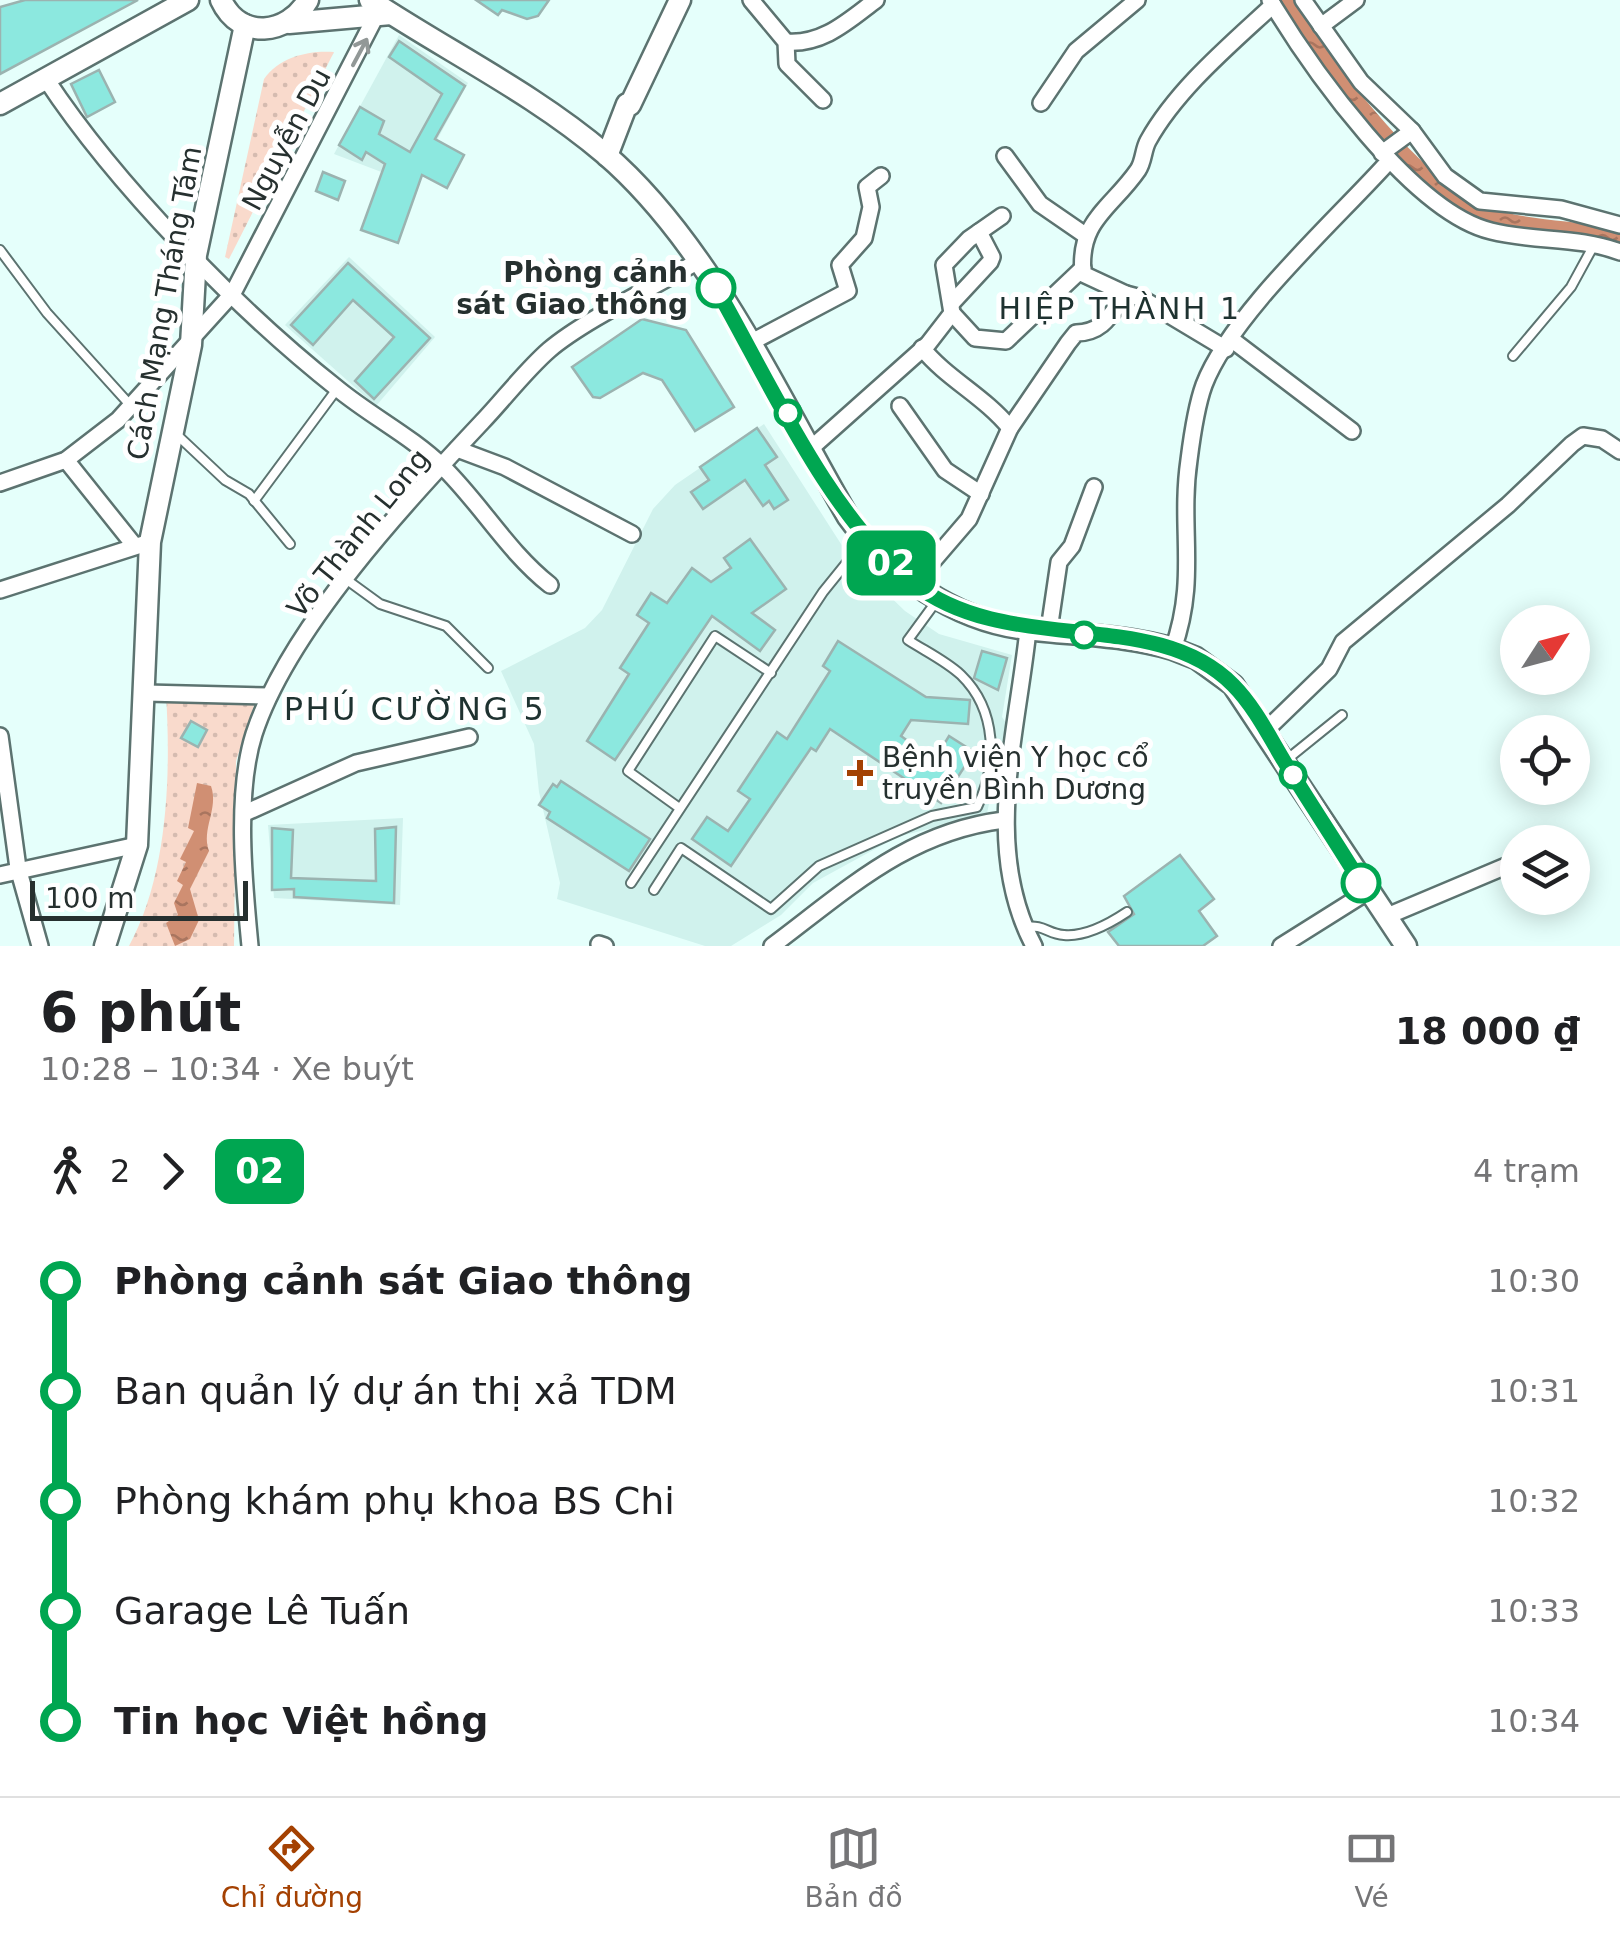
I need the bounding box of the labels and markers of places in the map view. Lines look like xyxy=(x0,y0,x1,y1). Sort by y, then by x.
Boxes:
place label: Phòng cảnh sát Giao thông xyxy=(456,256,688,321)
marker: Phòng cảnh sát Giao thông xyxy=(697,269,735,307)
unlabelled marker xyxy=(775,400,801,426)
unlabelled marker xyxy=(1071,622,1097,648)
place label: Bệnh viện Y học cổ truyền Bình Dương xyxy=(882,741,1149,806)
marker: Bệnh viện Y học cổ truyền Bình Dương xyxy=(847,760,873,786)
unlabelled marker xyxy=(1280,762,1306,788)
unlabelled marker xyxy=(1342,864,1380,902)

